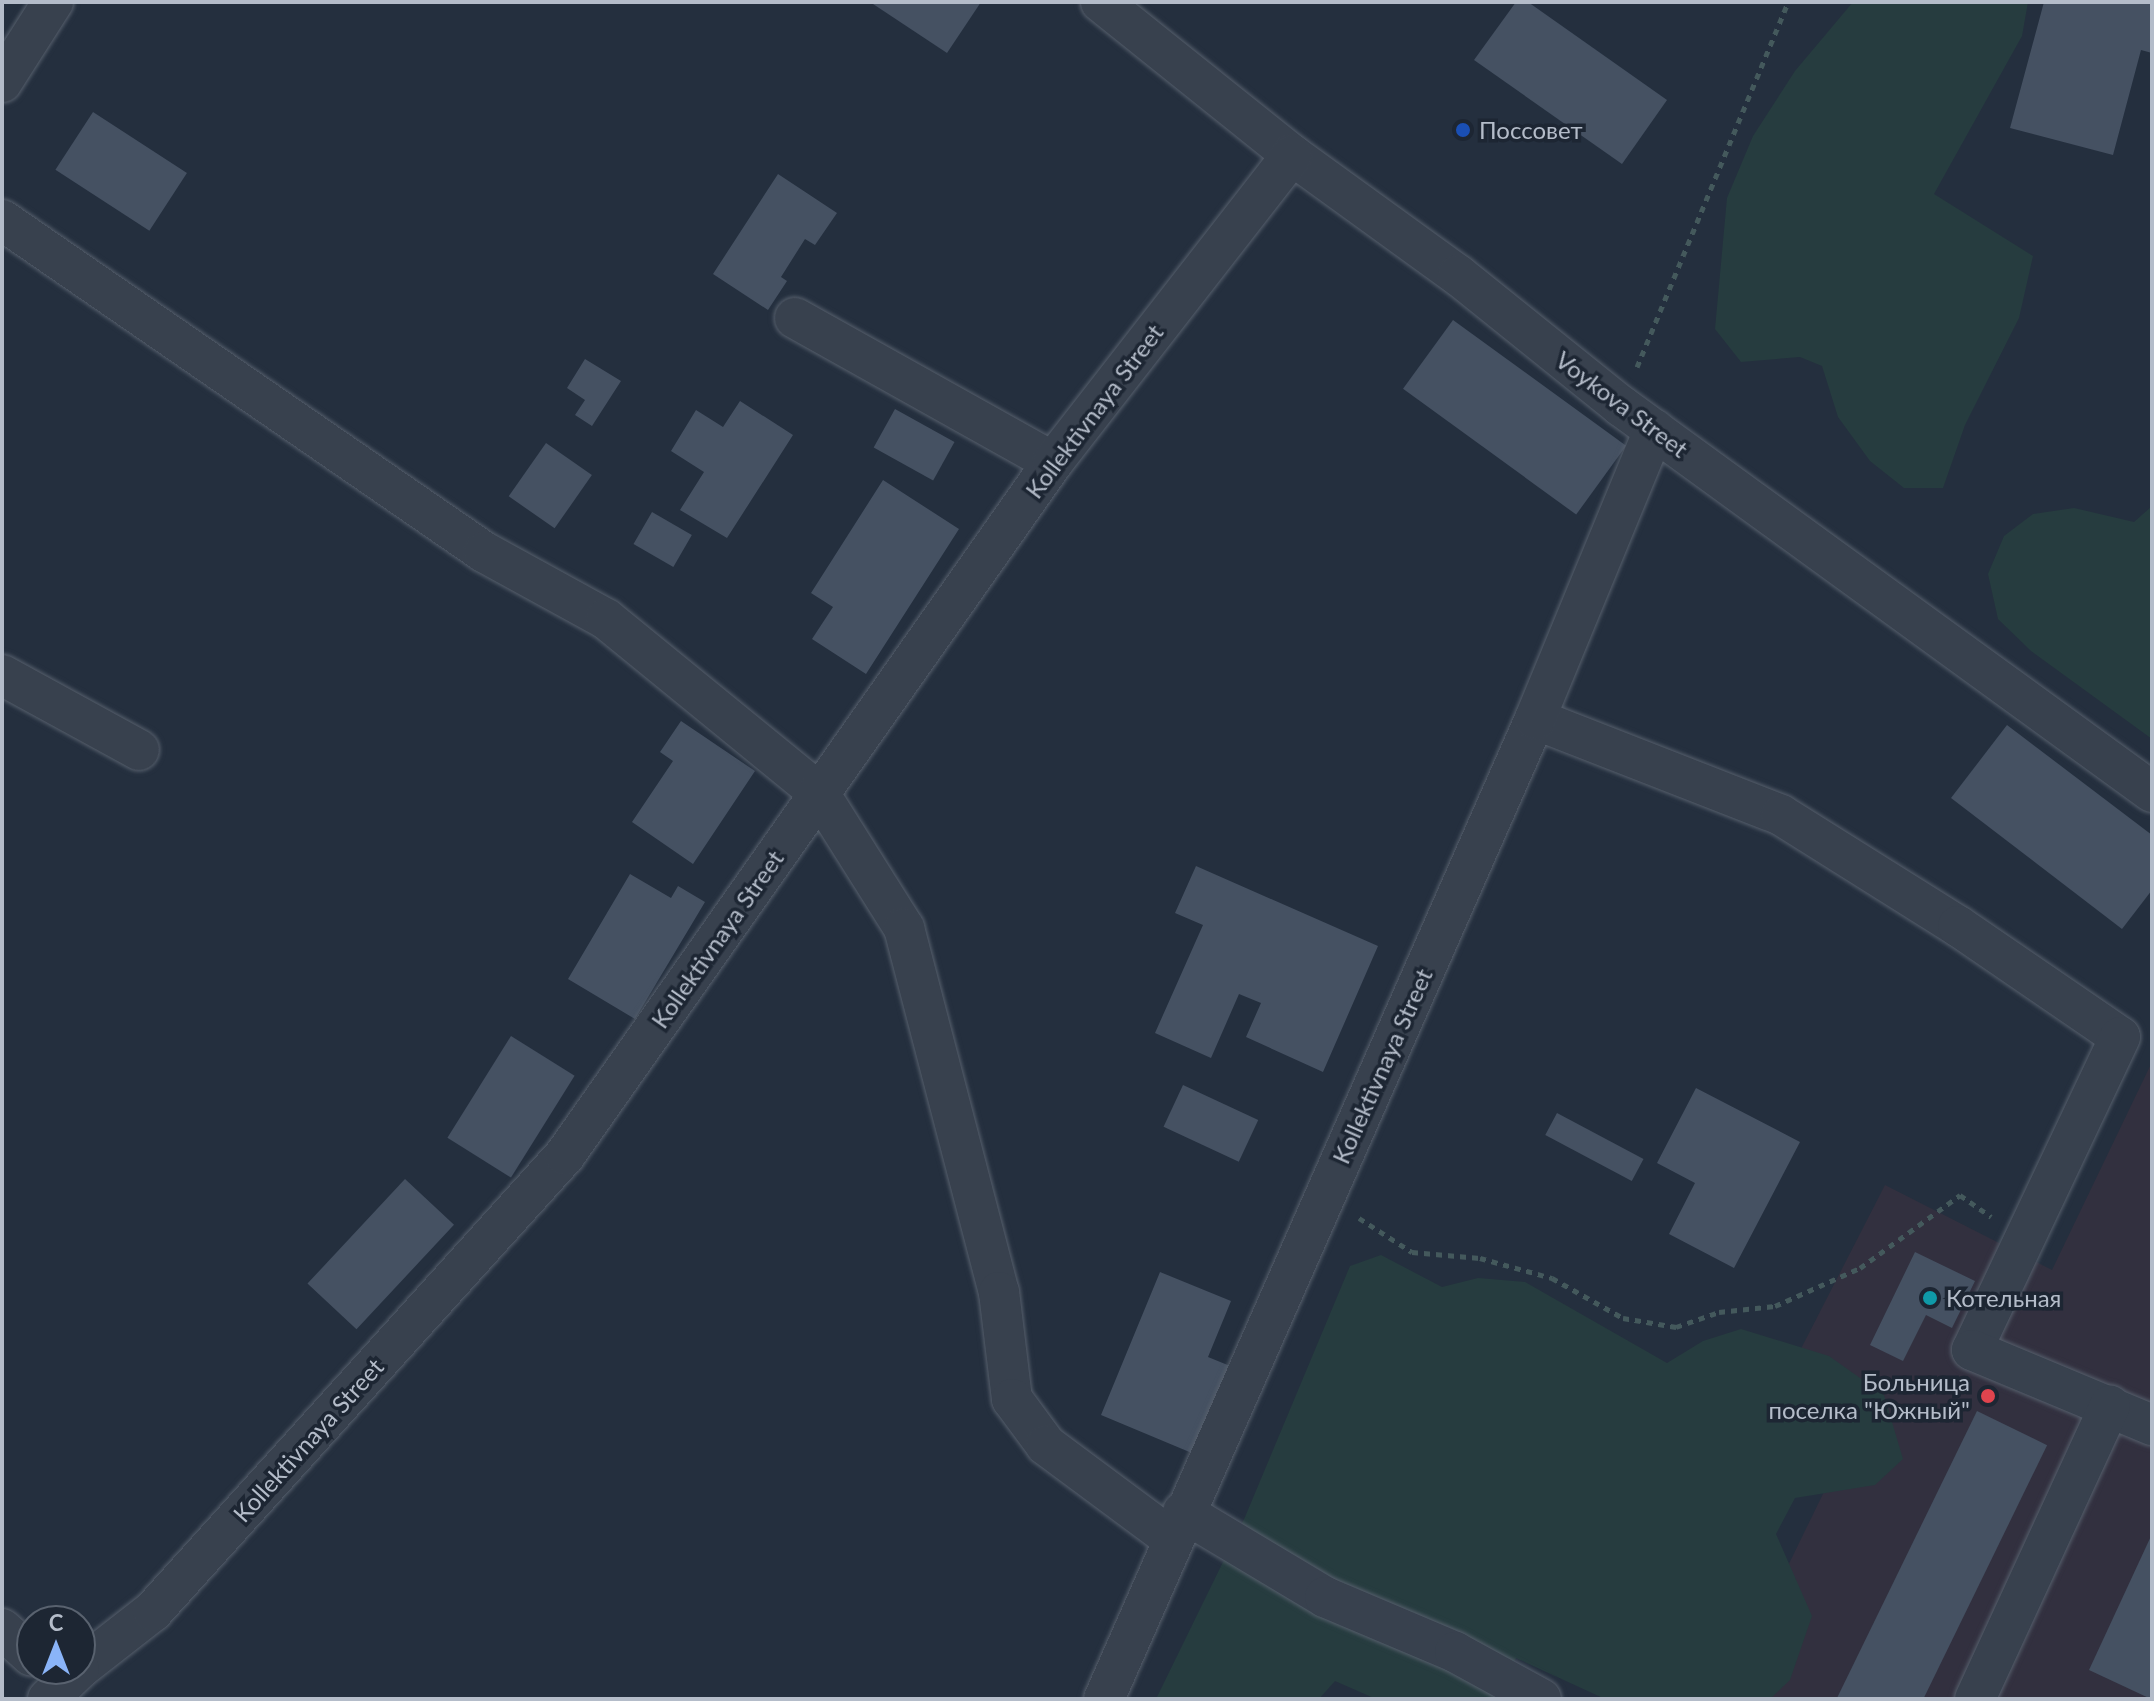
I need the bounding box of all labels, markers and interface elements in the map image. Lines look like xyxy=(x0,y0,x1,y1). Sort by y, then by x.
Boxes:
place label: Поссовет xyxy=(1479,116,1583,144)
marker: Поссовет xyxy=(1454,121,1472,139)
street label: Kollektivnaya Street xyxy=(1019,318,1169,504)
street label: Voykova Street xyxy=(1550,345,1694,463)
street label: Kollektivnaya Street xyxy=(645,845,789,1033)
street label: Kollektivnaya Street xyxy=(1326,964,1438,1168)
place label: Котельная xyxy=(1946,1284,2061,1312)
marker: Котельная xyxy=(1921,1289,1939,1307)
street label: Kollektivnaya Street xyxy=(227,1352,389,1528)
place label: Больница поселка "Южный" xyxy=(1768,1368,1970,1424)
marker: Больница поселка "Южный" xyxy=(1977,1385,1999,1407)
north arrow xyxy=(16,1605,96,1685)
text: С xyxy=(49,1609,63,1636)

